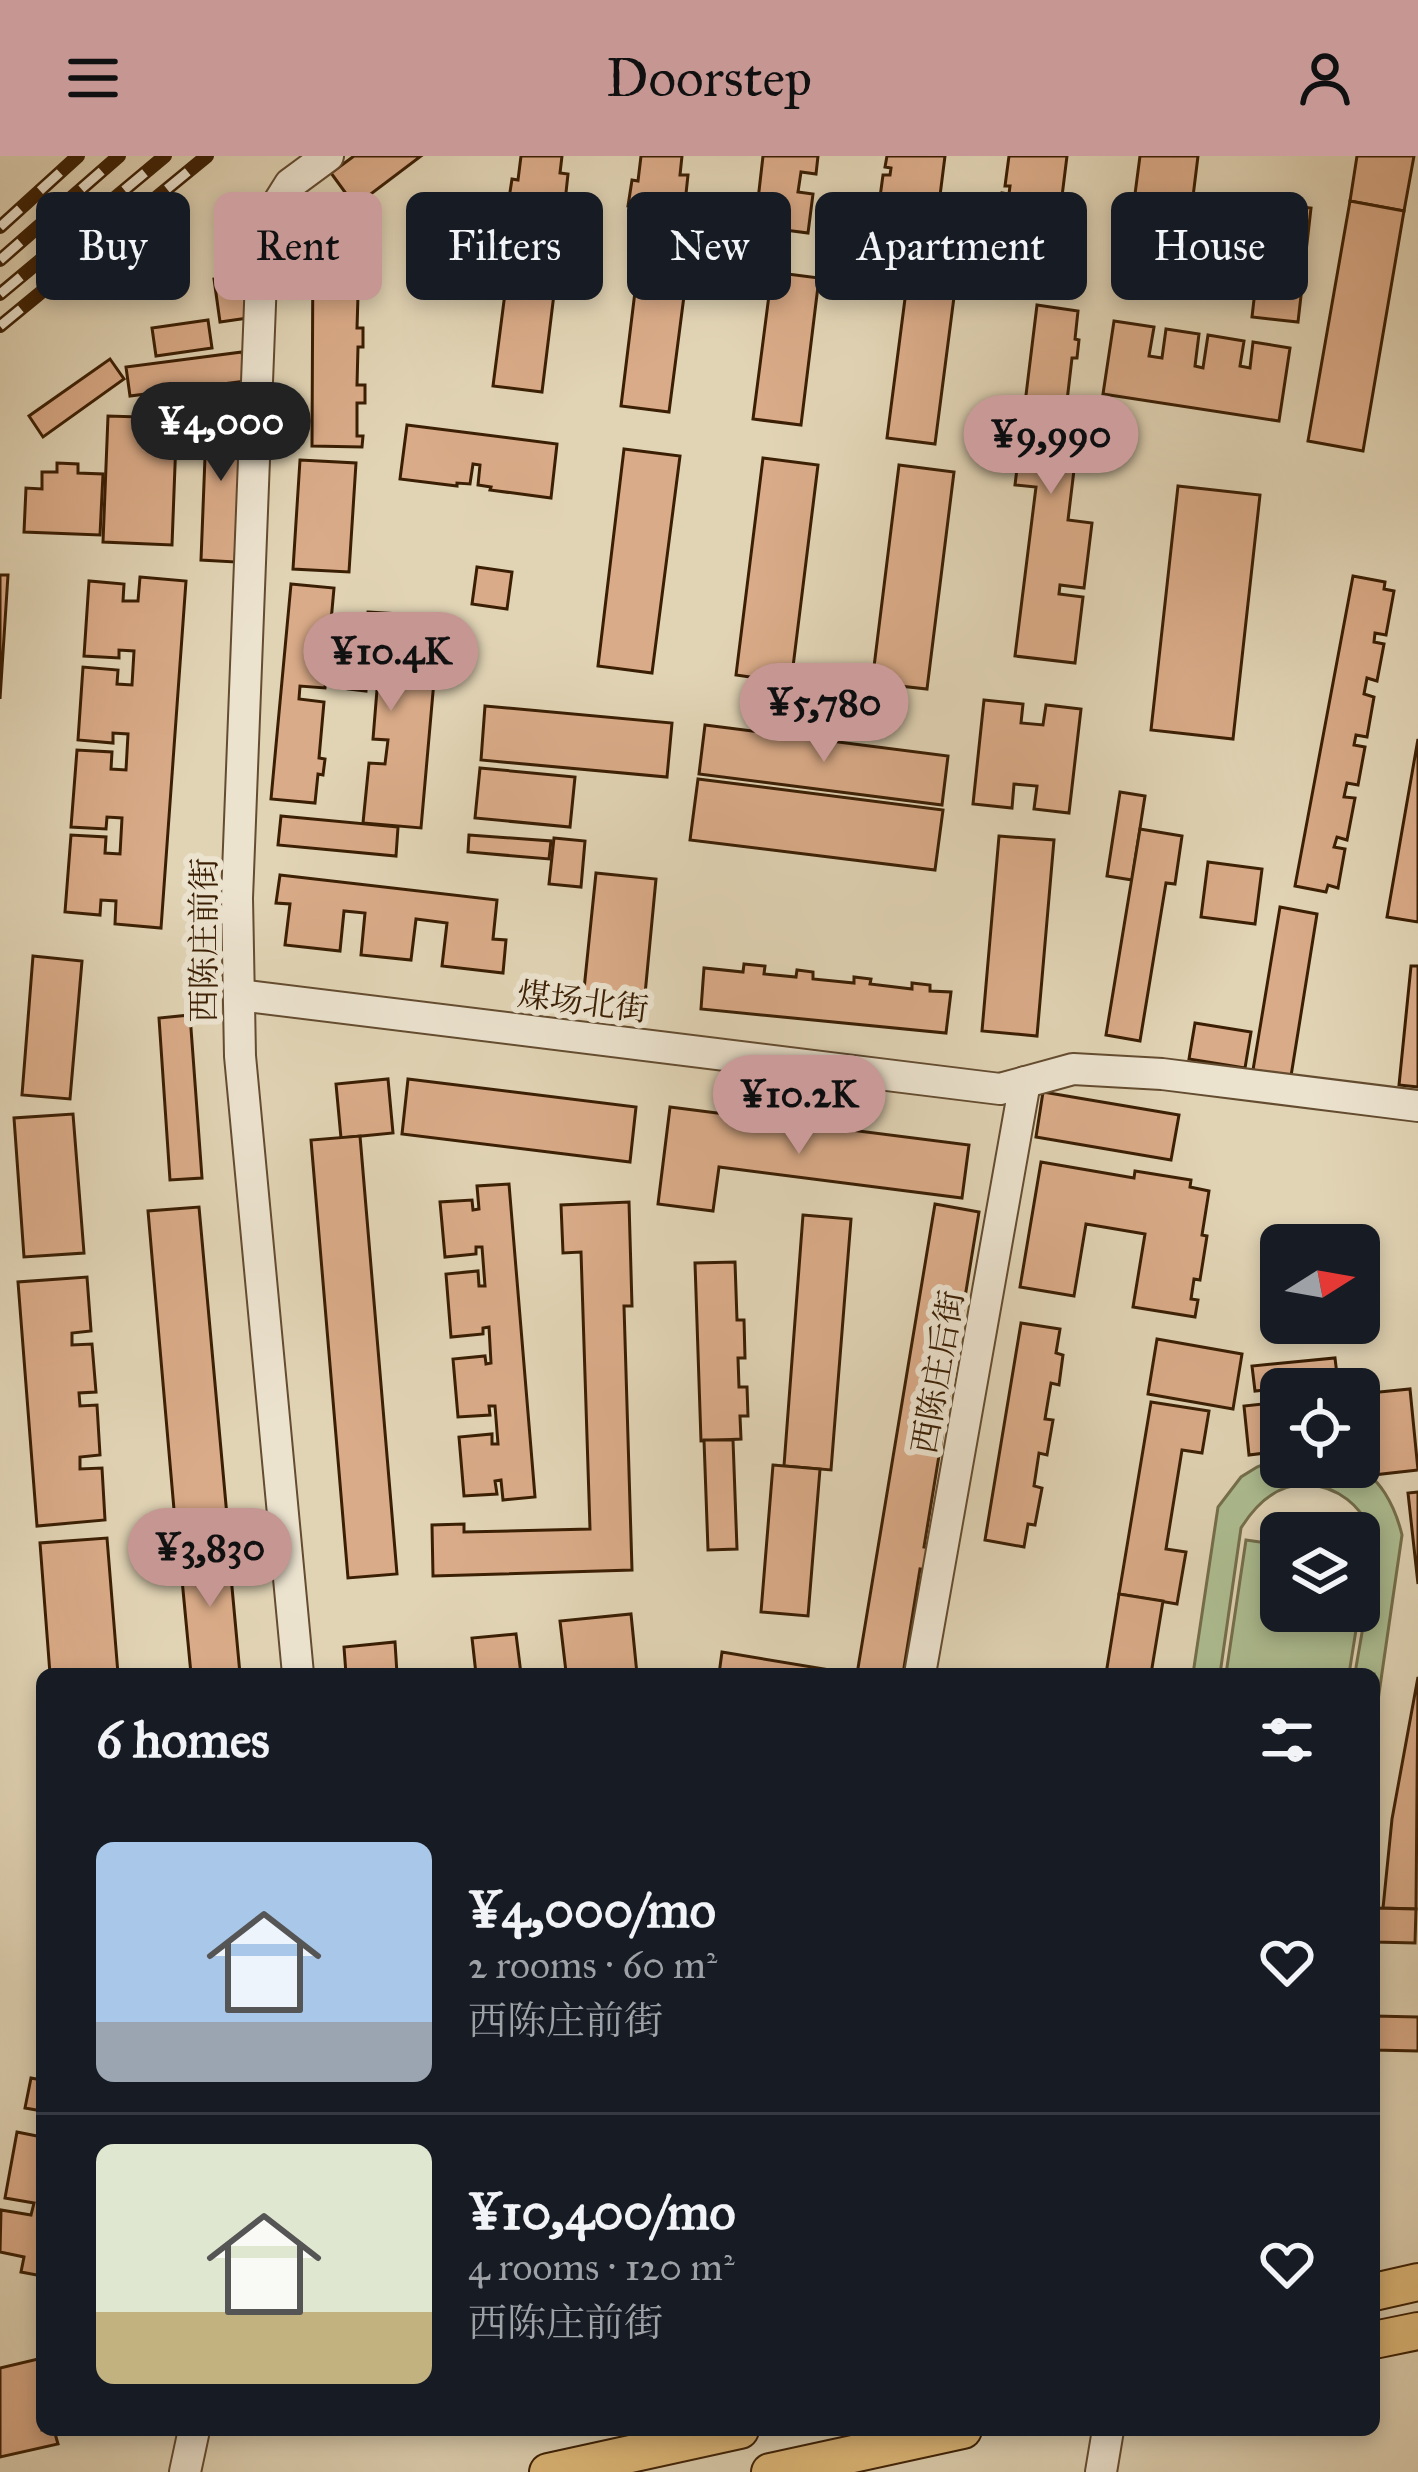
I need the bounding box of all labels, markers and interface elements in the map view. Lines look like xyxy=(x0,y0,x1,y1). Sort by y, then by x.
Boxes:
icon: menu xyxy=(60,45,126,111)
text: Doorstep xyxy=(606,45,812,111)
icon: person xyxy=(1292,45,1358,111)
chip: Buy xyxy=(36,192,190,300)
chip: Rent xyxy=(214,192,382,300)
chip: Filters xyxy=(406,192,603,300)
chip: New xyxy=(627,192,791,300)
chip: Apartment xyxy=(815,192,1087,300)
chip: House xyxy=(1111,192,1308,300)
pin: ¥4,000 xyxy=(123,382,319,484)
pin: ¥9,990 xyxy=(953,395,1149,497)
text: ¥4,000 xyxy=(158,397,284,445)
text: ¥9,990 xyxy=(991,410,1112,458)
pin: ¥10.4K xyxy=(293,612,489,714)
text: ¥10.4K xyxy=(330,627,452,675)
pin: ¥5,780 xyxy=(726,663,922,765)
text: ¥5,780 xyxy=(767,678,881,726)
street label: 西陈庄前街 xyxy=(184,858,224,1023)
street label: 煤场北街 xyxy=(515,974,651,1030)
pin: ¥10.2K xyxy=(701,1055,897,1157)
text: ¥10.2K xyxy=(740,1070,858,1118)
north arrow xyxy=(1260,1224,1380,1344)
map controls xyxy=(1260,1224,1380,1632)
street label: 西陈庄后街 xyxy=(904,1287,972,1457)
button: locate xyxy=(1260,1368,1380,1488)
pin: ¥3,830 xyxy=(112,1508,308,1610)
button: layers xyxy=(1260,1512,1380,1632)
text: ¥3,830 xyxy=(155,1523,265,1571)
icon: filters xyxy=(1254,1707,1320,1773)
text: 6 homes xyxy=(96,1709,270,1771)
text: ¥4,000/mo xyxy=(468,1879,716,1941)
icon: home xyxy=(192,1890,336,2034)
icon: heart xyxy=(1254,1929,1320,1995)
text: 2 rooms · 60 m² xyxy=(468,1941,717,1989)
text: 西陈庄前街 xyxy=(468,1997,663,2045)
text: ¥10,400/mo xyxy=(468,2181,736,2243)
icon: home xyxy=(192,2192,336,2336)
icon: heart xyxy=(1254,2231,1320,2297)
text: 4 rooms · 120 m² xyxy=(468,2243,734,2291)
text: 西陈庄前街 xyxy=(468,2299,663,2347)

